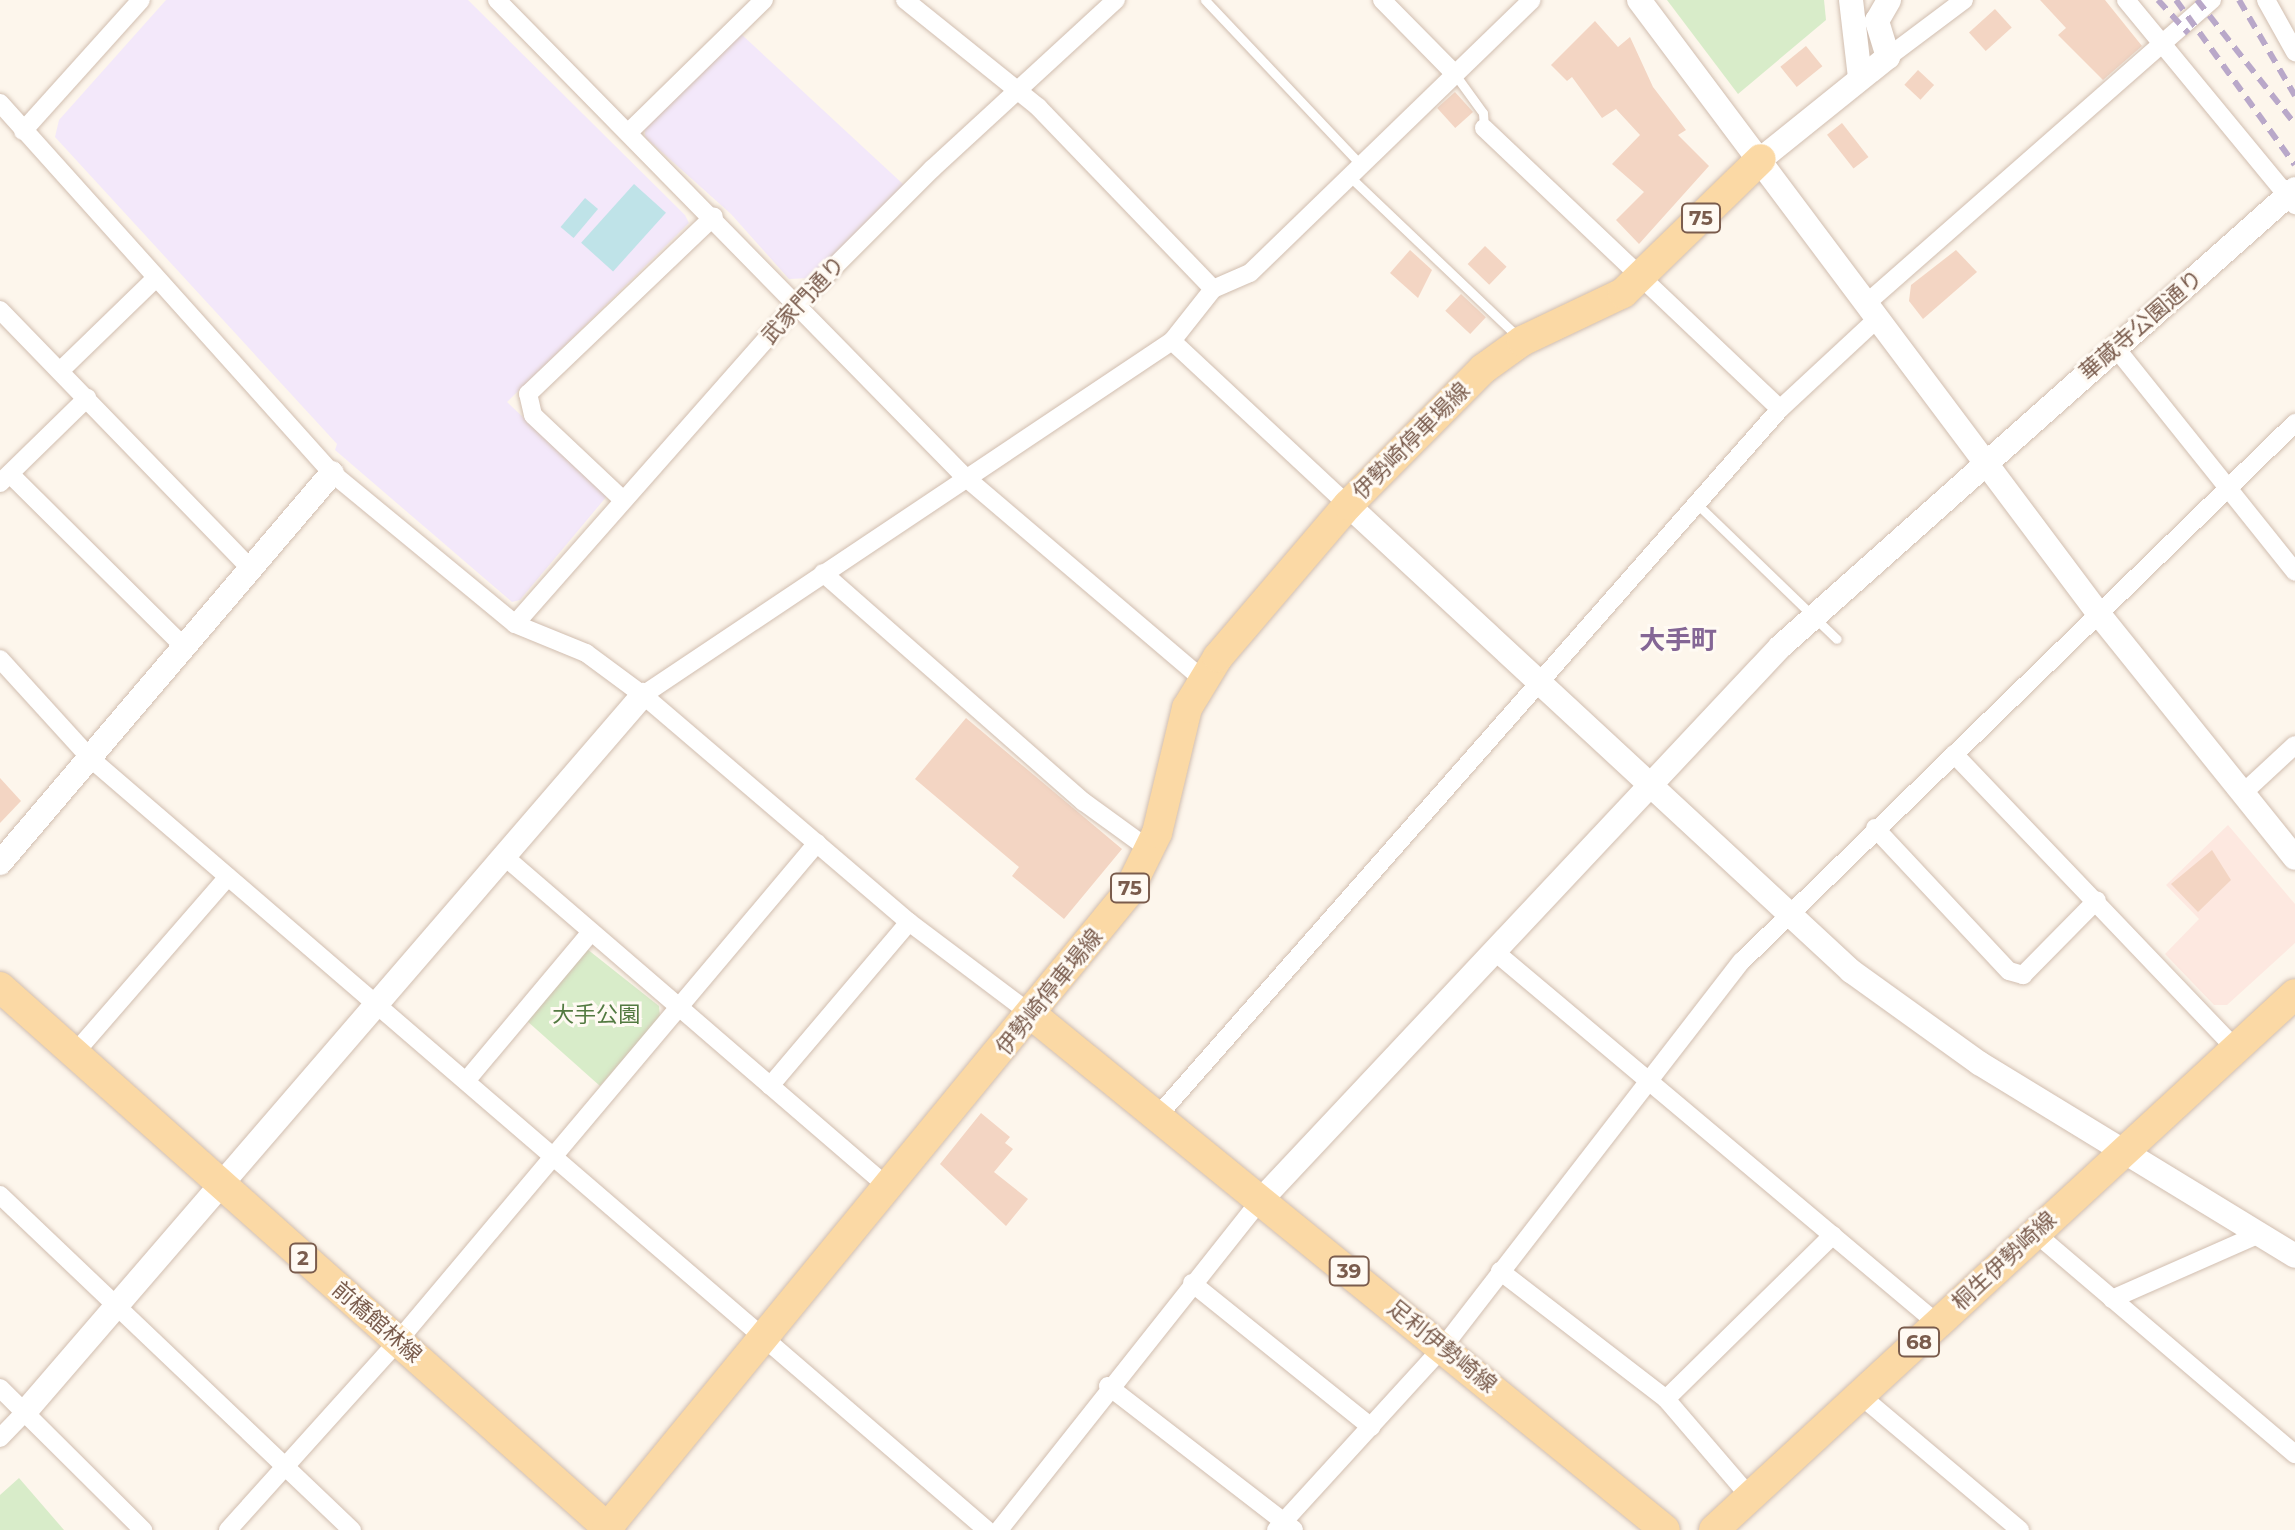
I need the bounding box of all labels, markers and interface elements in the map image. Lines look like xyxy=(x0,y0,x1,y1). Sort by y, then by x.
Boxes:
road number: 75 xyxy=(1681,202,1721,234)
street label: 武家門通り xyxy=(756,251,850,349)
street label: 華蔵寺公園通り xyxy=(2074,265,2208,385)
street label: 伊勢崎停車場線 xyxy=(1347,377,1475,505)
district label: 大手町 xyxy=(1639,625,1717,657)
road number: 75 xyxy=(1110,872,1150,904)
street label: 伊勢崎停車場線 xyxy=(990,924,1108,1060)
park label: 大手公園 xyxy=(552,1002,640,1028)
street label: 桐生伊勢崎線 xyxy=(1947,1206,2061,1316)
road number: 2 xyxy=(289,1242,317,1274)
road number: 39 xyxy=(1327,1255,1371,1287)
street label: 前橋館林線 xyxy=(327,1276,427,1368)
street label: 足利伊勢崎線 xyxy=(1382,1294,1502,1398)
road number: 68 xyxy=(1897,1326,1941,1358)

